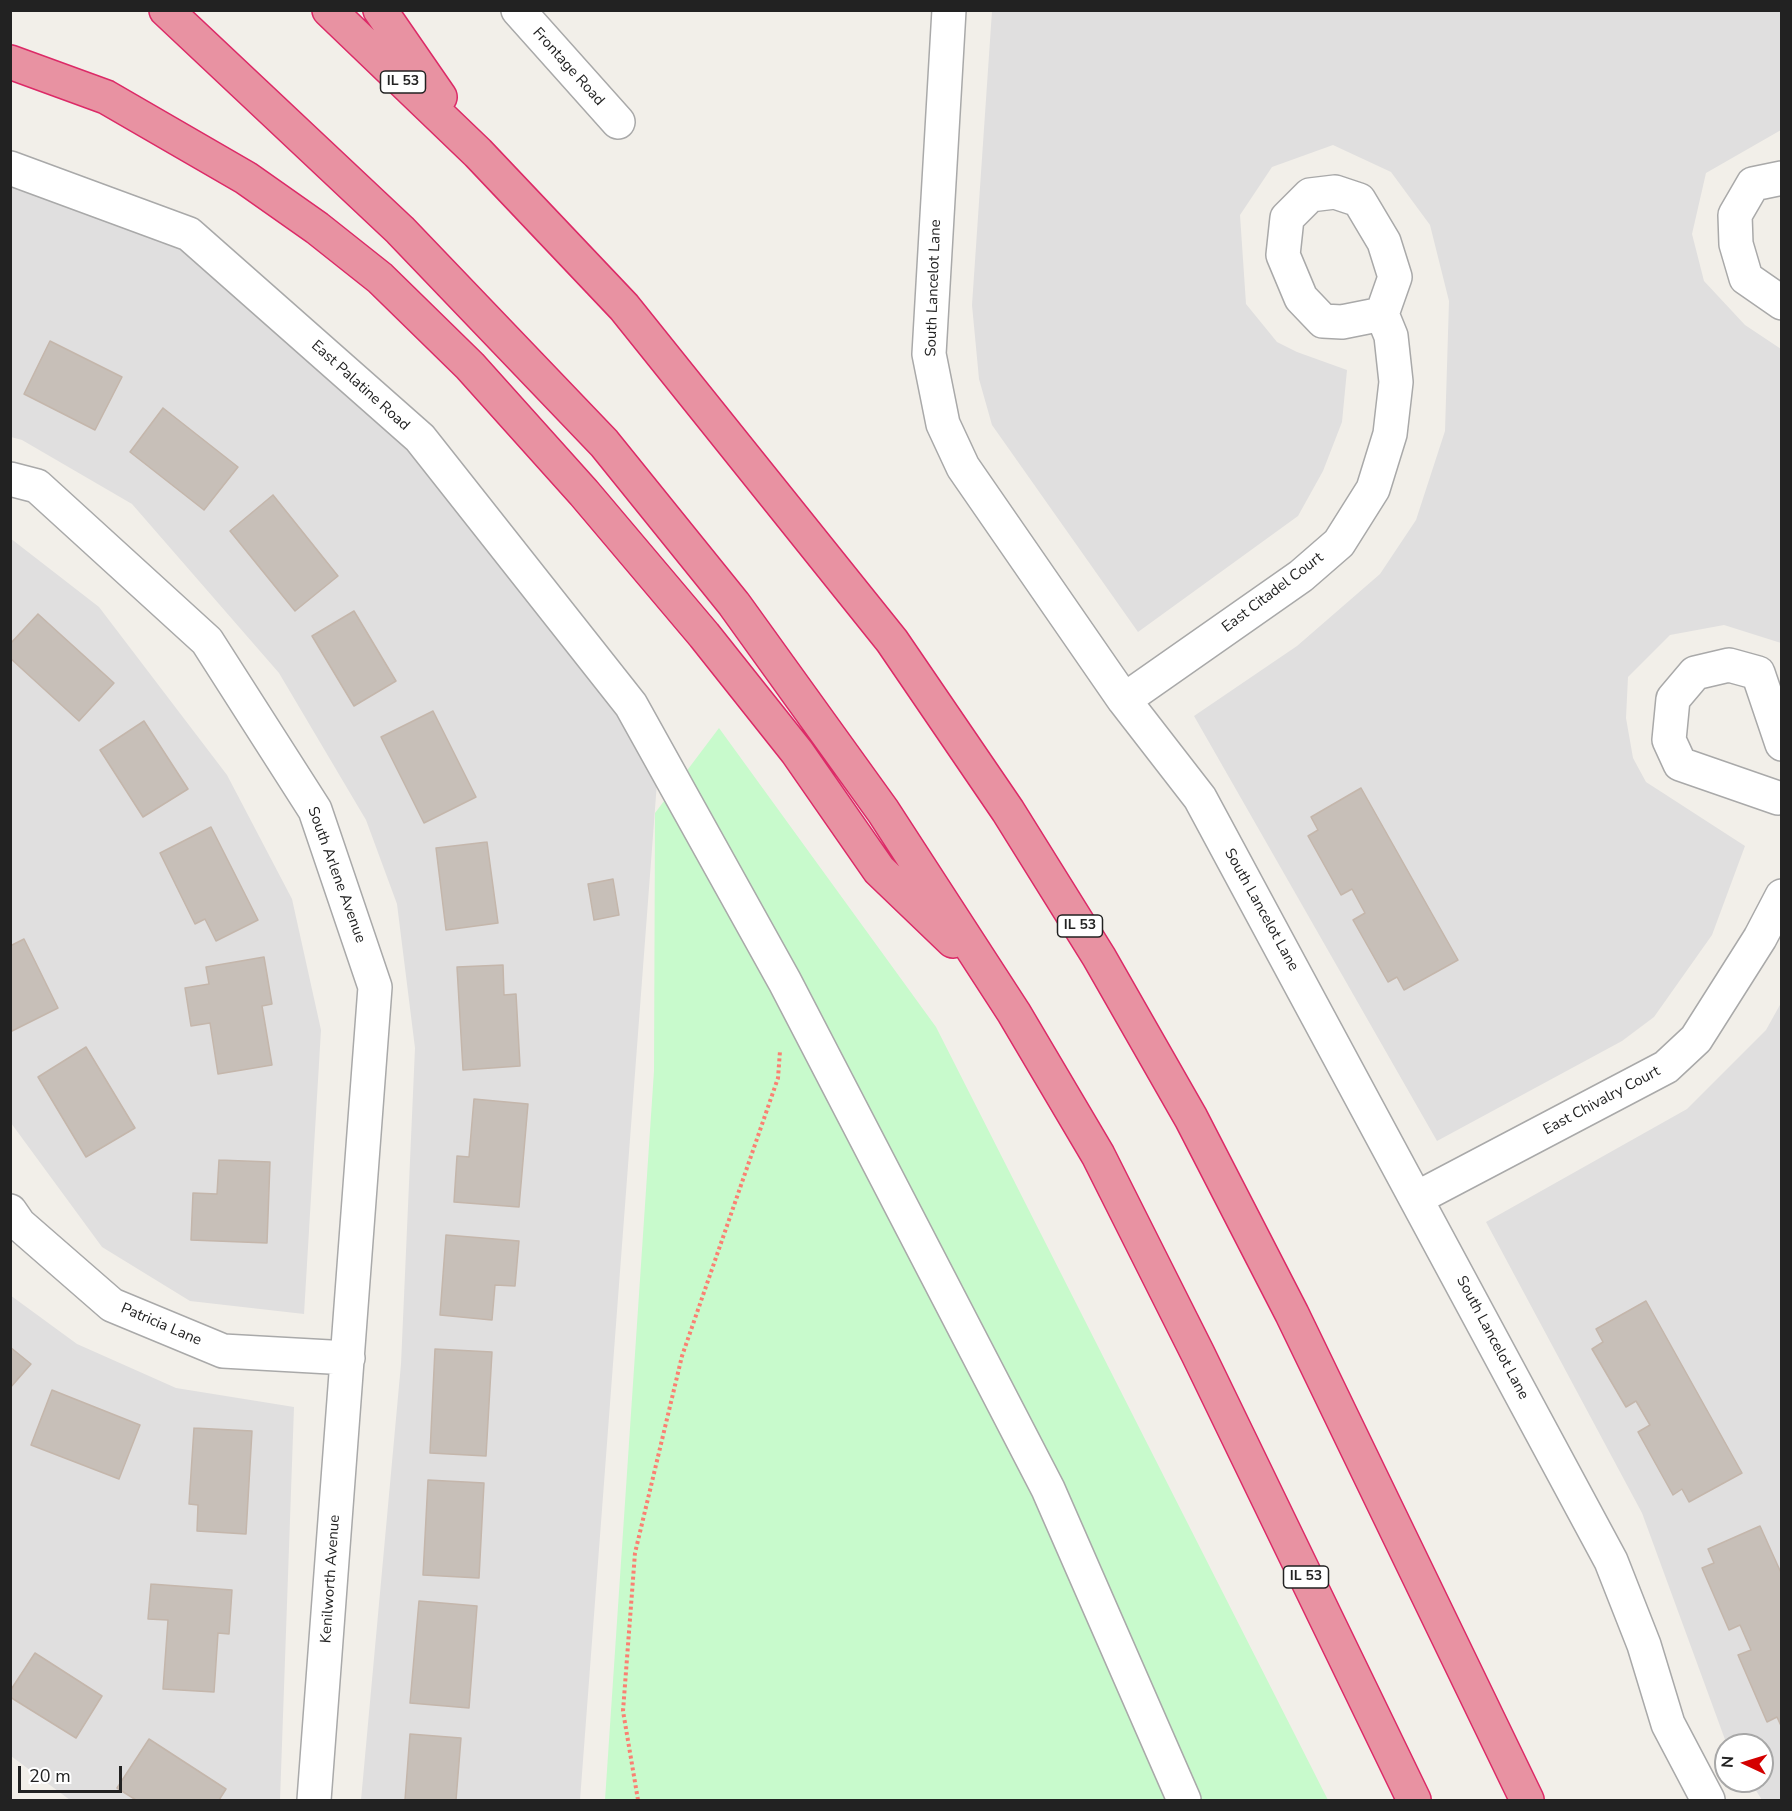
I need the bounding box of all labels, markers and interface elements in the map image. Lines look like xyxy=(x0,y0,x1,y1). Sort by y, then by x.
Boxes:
street label: Frontage Road xyxy=(528,24,608,110)
road number: IL 53 xyxy=(380,71,426,93)
street label: South Lancelot Lane xyxy=(923,219,945,357)
street label: East Palatine Road xyxy=(307,337,413,435)
street label: East Citadel Court xyxy=(1219,549,1327,637)
street label: South Arlene Avenue xyxy=(303,804,369,946)
street label: South Lancelot Lane xyxy=(1220,846,1302,974)
road number: IL 53 xyxy=(1058,915,1102,937)
street label: East Chivalry Court xyxy=(1541,1063,1663,1139)
street label: South Lancelot Lane xyxy=(1452,1273,1532,1403)
street label: Patricia Lane xyxy=(118,1300,204,1350)
street label: Kenilworth Avenue xyxy=(318,1514,344,1644)
road number: IL 53 xyxy=(1284,1566,1328,1588)
north arrow xyxy=(1714,1733,1774,1793)
scale bar xyxy=(21,1754,124,1792)
text: N xyxy=(1717,1755,1739,1769)
text: 20 m xyxy=(29,1764,71,1788)

